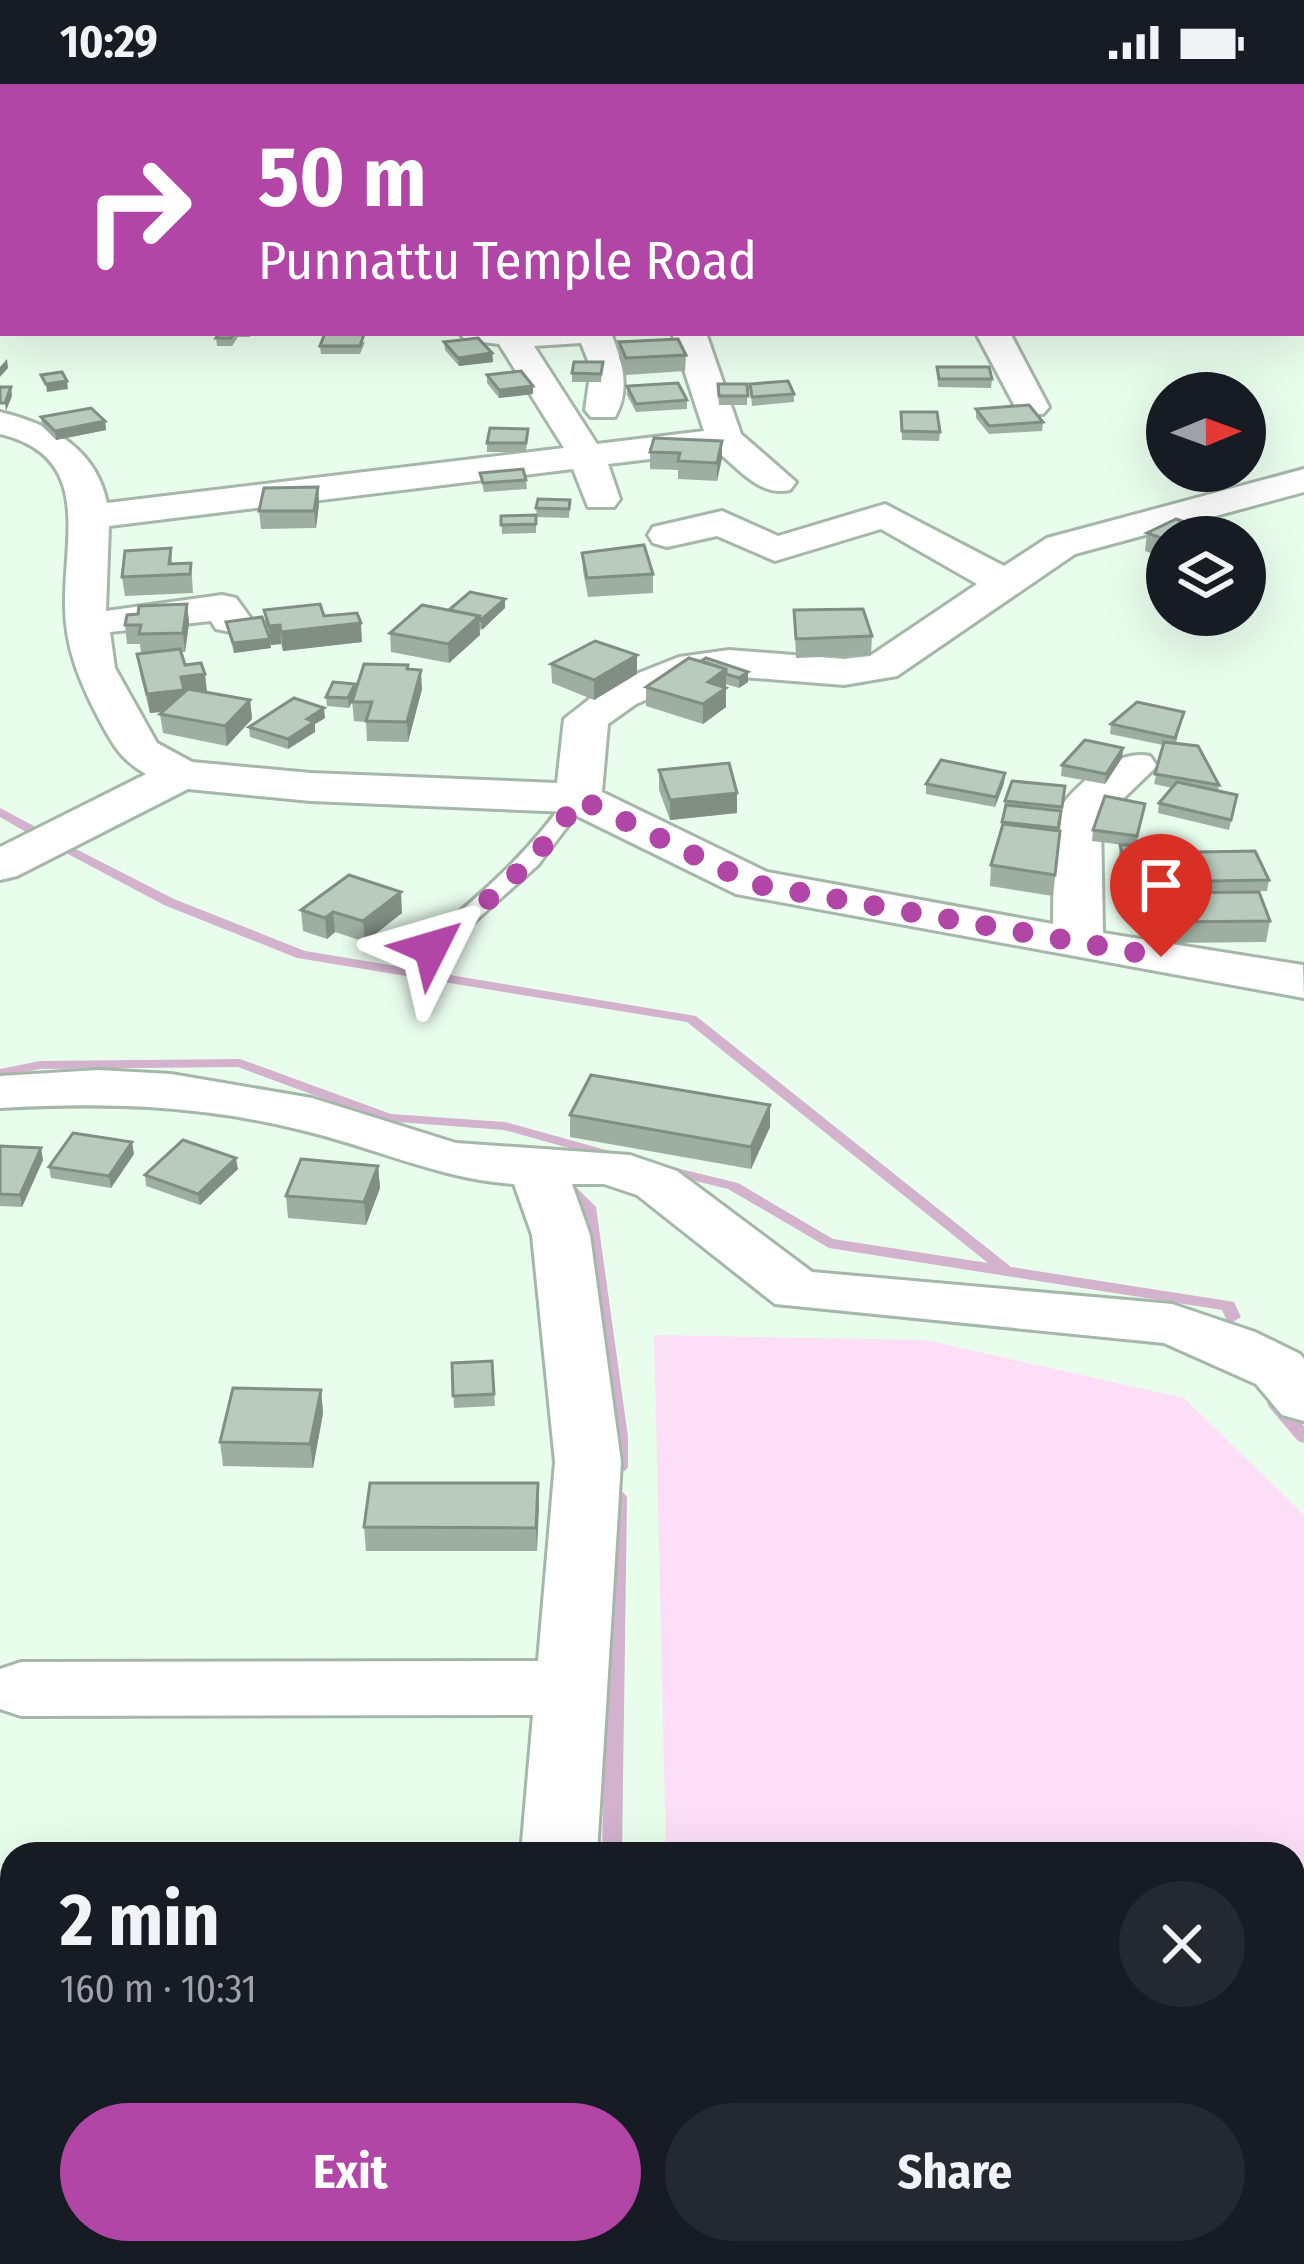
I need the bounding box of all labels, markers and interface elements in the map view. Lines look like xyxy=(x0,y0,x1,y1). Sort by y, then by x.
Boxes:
text: 10:29 xyxy=(60,15,158,69)
text: 50 m xyxy=(258,127,427,228)
icon: right xyxy=(60,132,216,288)
text: Punnattu Temple Road xyxy=(258,229,757,293)
north arrow xyxy=(1146,372,1266,492)
map controls xyxy=(1146,372,1266,636)
button: layers xyxy=(1146,516,1266,636)
pin xyxy=(1110,834,1212,957)
icon: arrive xyxy=(1128,852,1194,918)
position arrow xyxy=(368,885,494,1011)
text: 2 min xyxy=(60,1878,220,1964)
button: close xyxy=(1119,1881,1245,2007)
text: 160 m · 10:31 xyxy=(60,1966,257,2012)
button: Exit xyxy=(60,2103,641,2241)
button: Share xyxy=(665,2103,1245,2241)

